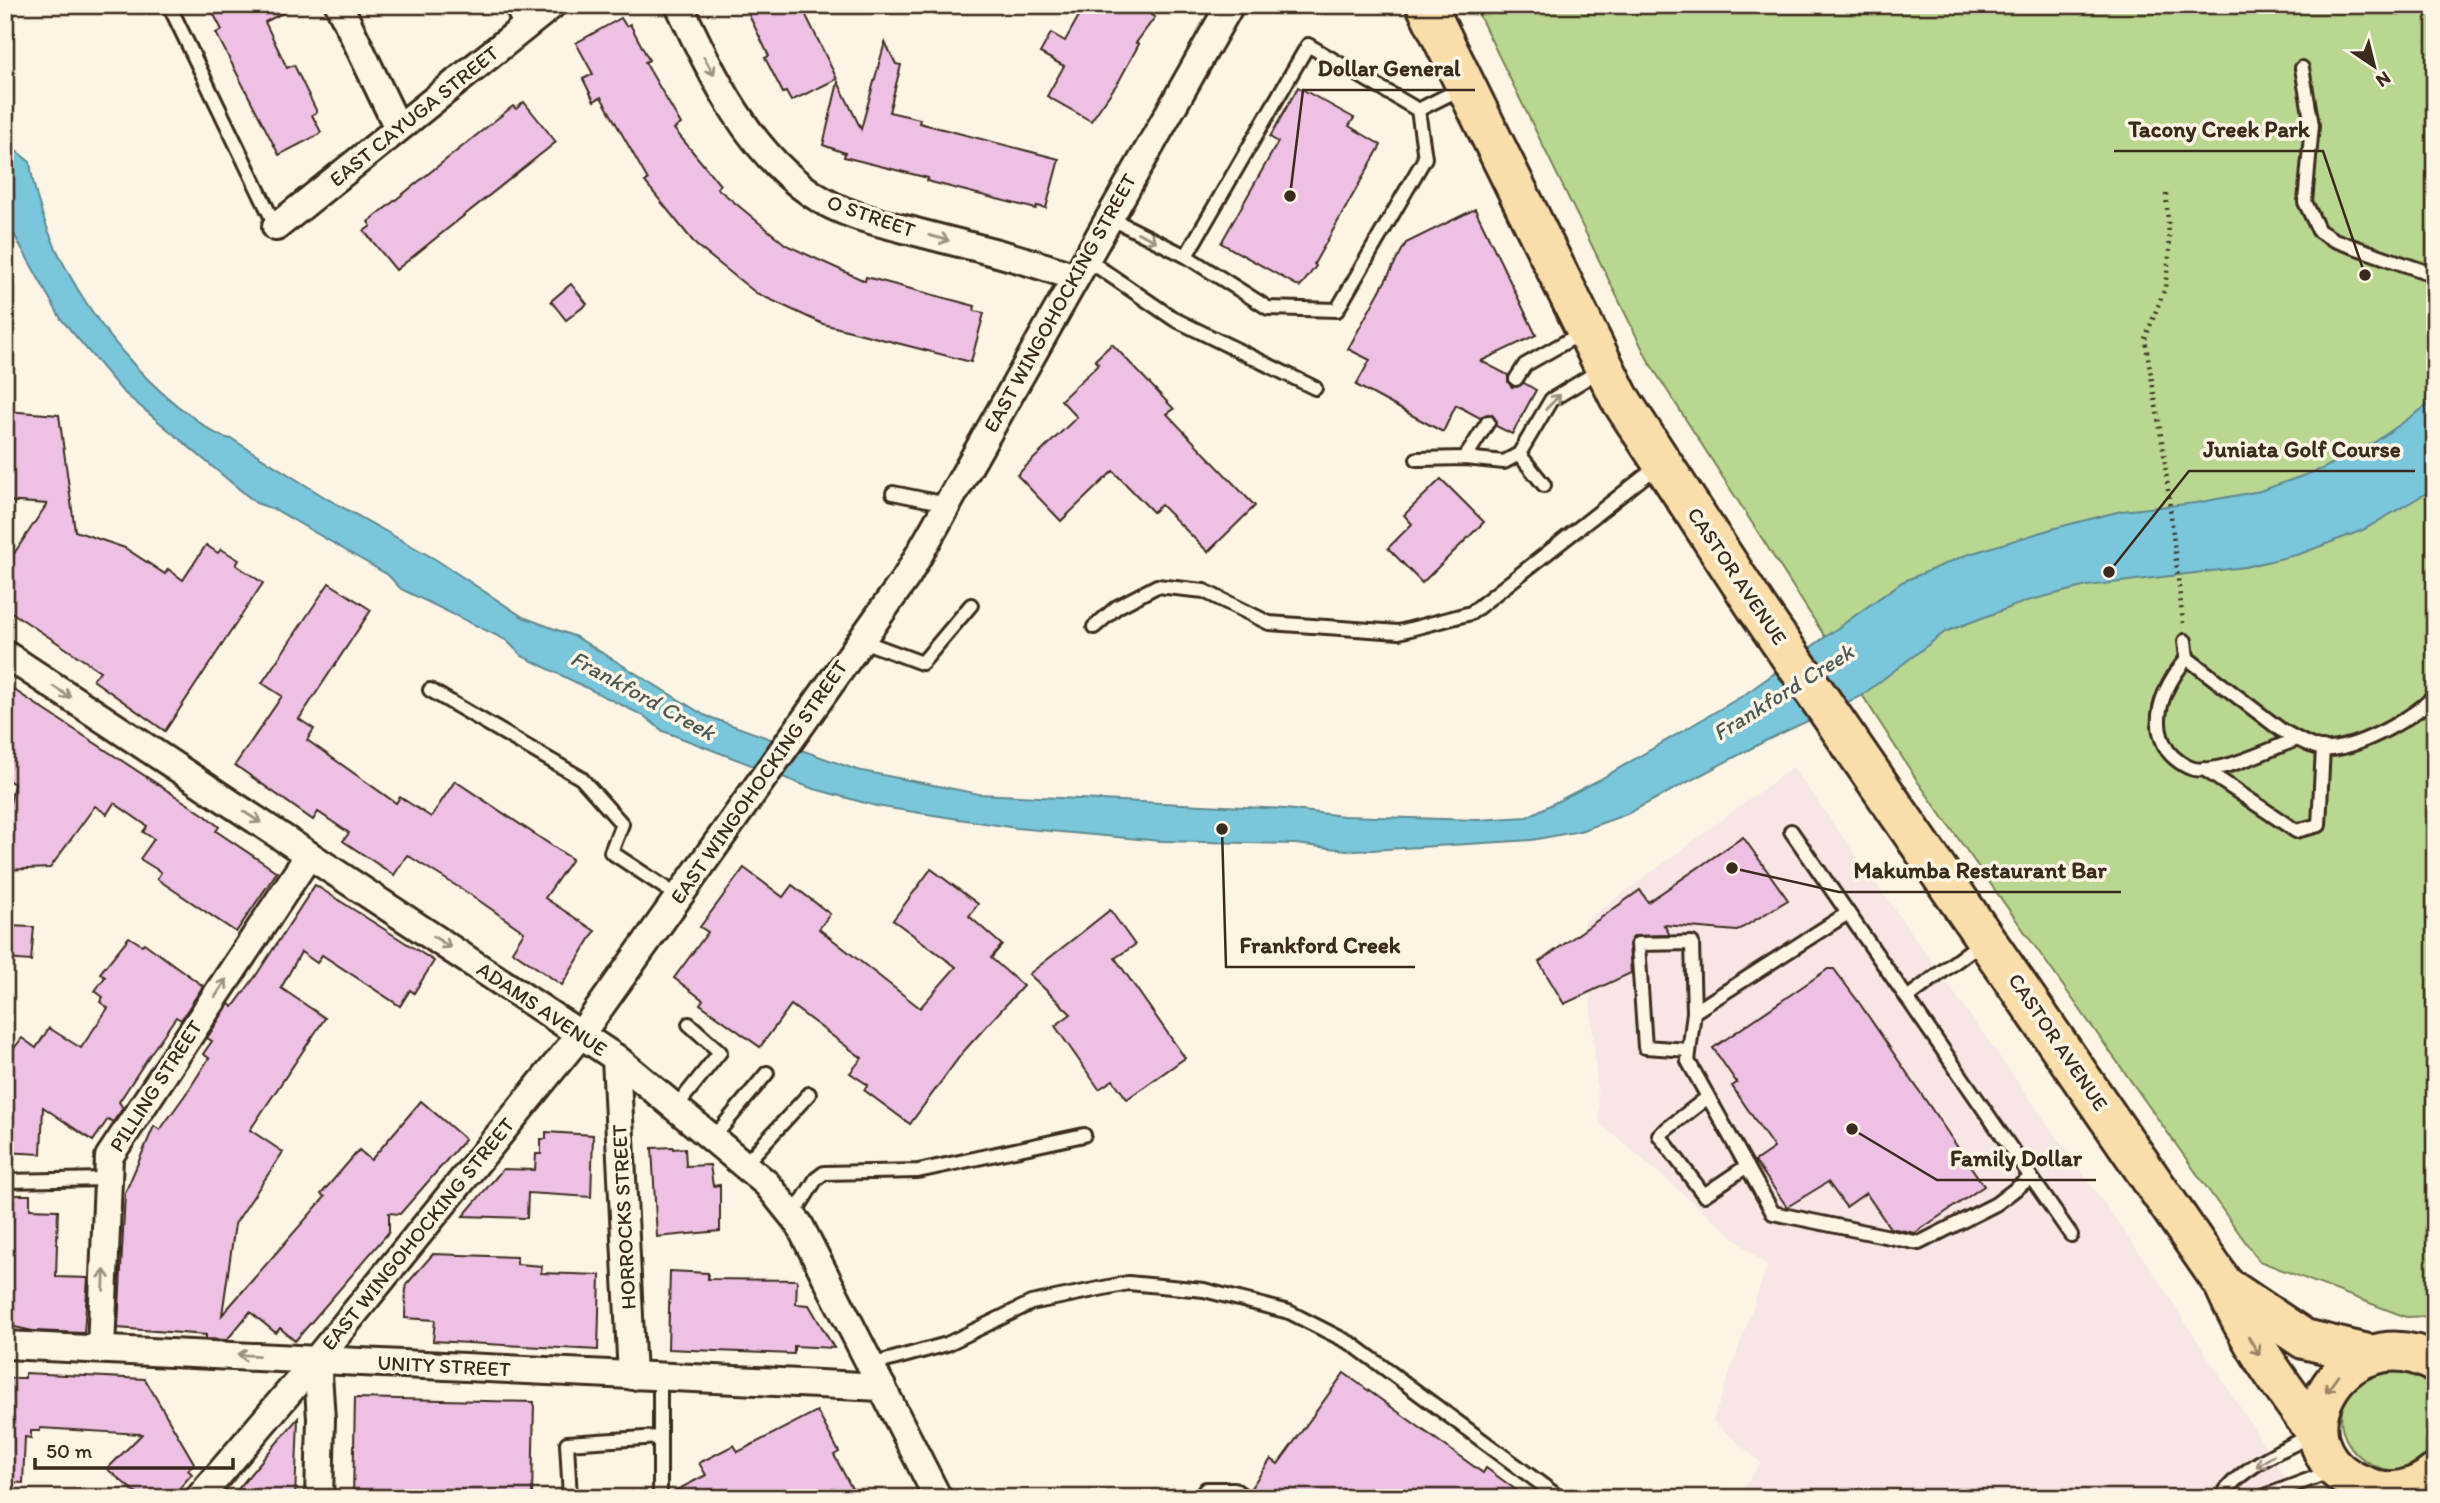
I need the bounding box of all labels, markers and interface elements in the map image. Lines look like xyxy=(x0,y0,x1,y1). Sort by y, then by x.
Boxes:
north arrow xyxy=(2338,32,2408,102)
street label: EAST CAYUGA STREET xyxy=(324,40,503,192)
callout: Dollar General xyxy=(1303,46,1475,90)
text: Dollar General xyxy=(1317,54,1461,82)
one-way arrow xyxy=(702,56,716,76)
text: N xyxy=(2372,66,2395,93)
callout: Tacony Creek Park xyxy=(2114,107,2323,151)
text: Tacony Creek Park xyxy=(2127,115,2311,143)
street label: EAST WINGOHOCKING STREET xyxy=(978,169,1141,437)
street label: O STREET xyxy=(824,189,919,242)
one-way arrow xyxy=(1136,230,1157,244)
one-way arrow xyxy=(928,232,950,245)
one-way arrow xyxy=(1545,393,1561,411)
callout: Juniata Golf Course xyxy=(2189,427,2415,471)
text: Juniata Golf Course xyxy=(2202,435,2401,463)
street label: CASTOR AVENUE xyxy=(1682,502,1793,649)
water label: Frankford Creek xyxy=(1707,637,1860,747)
water label: Frankford Creek xyxy=(566,644,721,747)
street label: EAST WINGOHOCKING STREET xyxy=(665,655,853,908)
one-way arrow xyxy=(52,685,71,699)
one-way arrow xyxy=(242,810,261,824)
callout: Makumba Restaurant Bar xyxy=(1839,848,2121,892)
text: Makumba Restaurant Bar xyxy=(1853,856,2107,884)
callout: Frankford Creek xyxy=(1226,923,1415,967)
text: Frankford Creek xyxy=(1239,931,1401,959)
one-way arrow xyxy=(432,935,451,950)
street label: ADAMS AVENUE xyxy=(473,956,612,1061)
street label: CASTOR AVENUE xyxy=(2003,968,2114,1115)
one-way arrow xyxy=(214,979,228,999)
street label: PILLING STREET xyxy=(104,1015,207,1156)
street label: EAST WINGOHOCKING STREET xyxy=(316,1112,519,1355)
street label: HORROCKS STREET xyxy=(606,1123,641,1310)
callout: Family Dollar xyxy=(1937,1136,2096,1180)
text: Family Dollar xyxy=(1950,1144,2083,1172)
one-way arrow xyxy=(97,1269,110,1292)
one-way arrow xyxy=(2248,1335,2262,1355)
one-way arrow xyxy=(237,1349,260,1362)
street label: UNITY STREET xyxy=(377,1350,512,1381)
one-way arrow xyxy=(2325,1375,2340,1393)
scale bar xyxy=(35,1426,233,1470)
text: 50 m xyxy=(46,1438,93,1463)
one-way arrow xyxy=(2256,1454,2275,1468)

